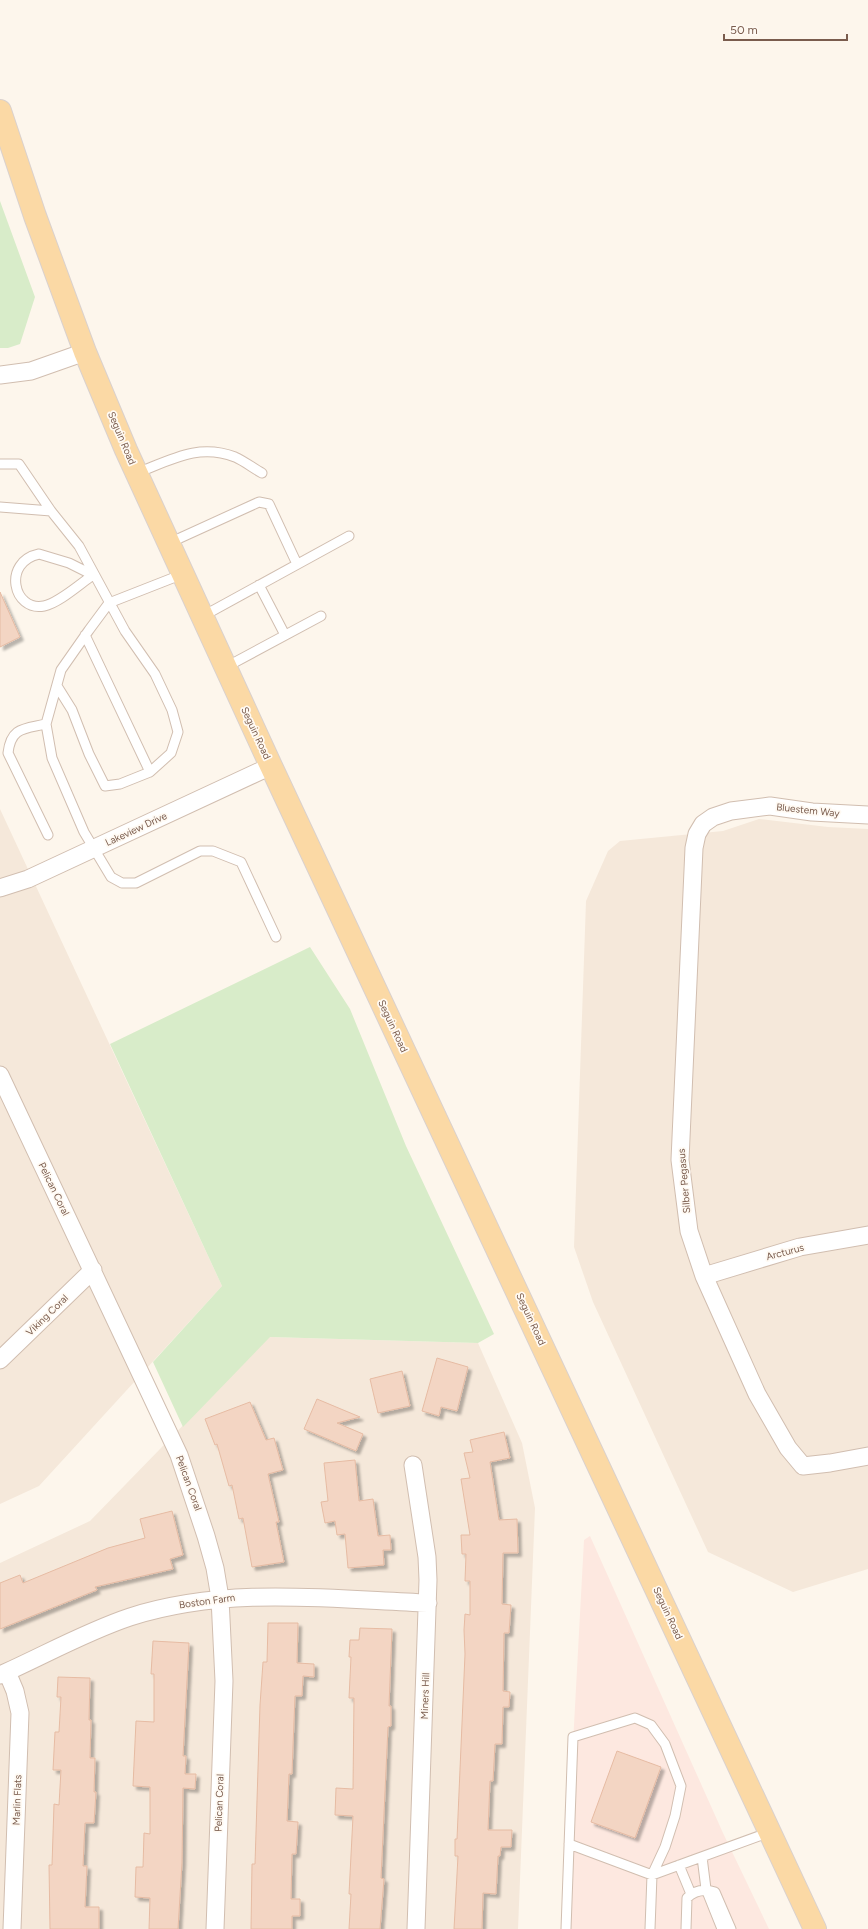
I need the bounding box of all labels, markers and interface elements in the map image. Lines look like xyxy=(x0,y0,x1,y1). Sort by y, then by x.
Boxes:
scale bar xyxy=(724,16,847,42)
text: 50 m xyxy=(730,23,758,37)
street label: Seguin Road xyxy=(105,409,139,467)
street label: Seguin Road xyxy=(238,705,274,761)
street label: Bluestem Way xyxy=(776,800,841,820)
street label: Lakeview Drive xyxy=(103,809,169,849)
street label: Seguin Road xyxy=(375,998,411,1054)
street label: Silber Pegasus xyxy=(675,1148,693,1214)
street label: Pelican Coral xyxy=(35,1160,73,1218)
street label: Arcturus xyxy=(765,1241,806,1263)
street label: Seguin Road xyxy=(513,1291,549,1347)
street label: Viking Coral xyxy=(23,1292,71,1338)
street label: Pelican Coral xyxy=(173,1454,205,1512)
street label: Seguin Road xyxy=(650,1585,686,1641)
street label: Boston Farm xyxy=(178,1591,236,1611)
street label: Miners Hill xyxy=(418,1673,432,1719)
street label: Marlin Flats xyxy=(10,1774,24,1826)
street label: Pelican Coral xyxy=(211,1774,227,1832)

